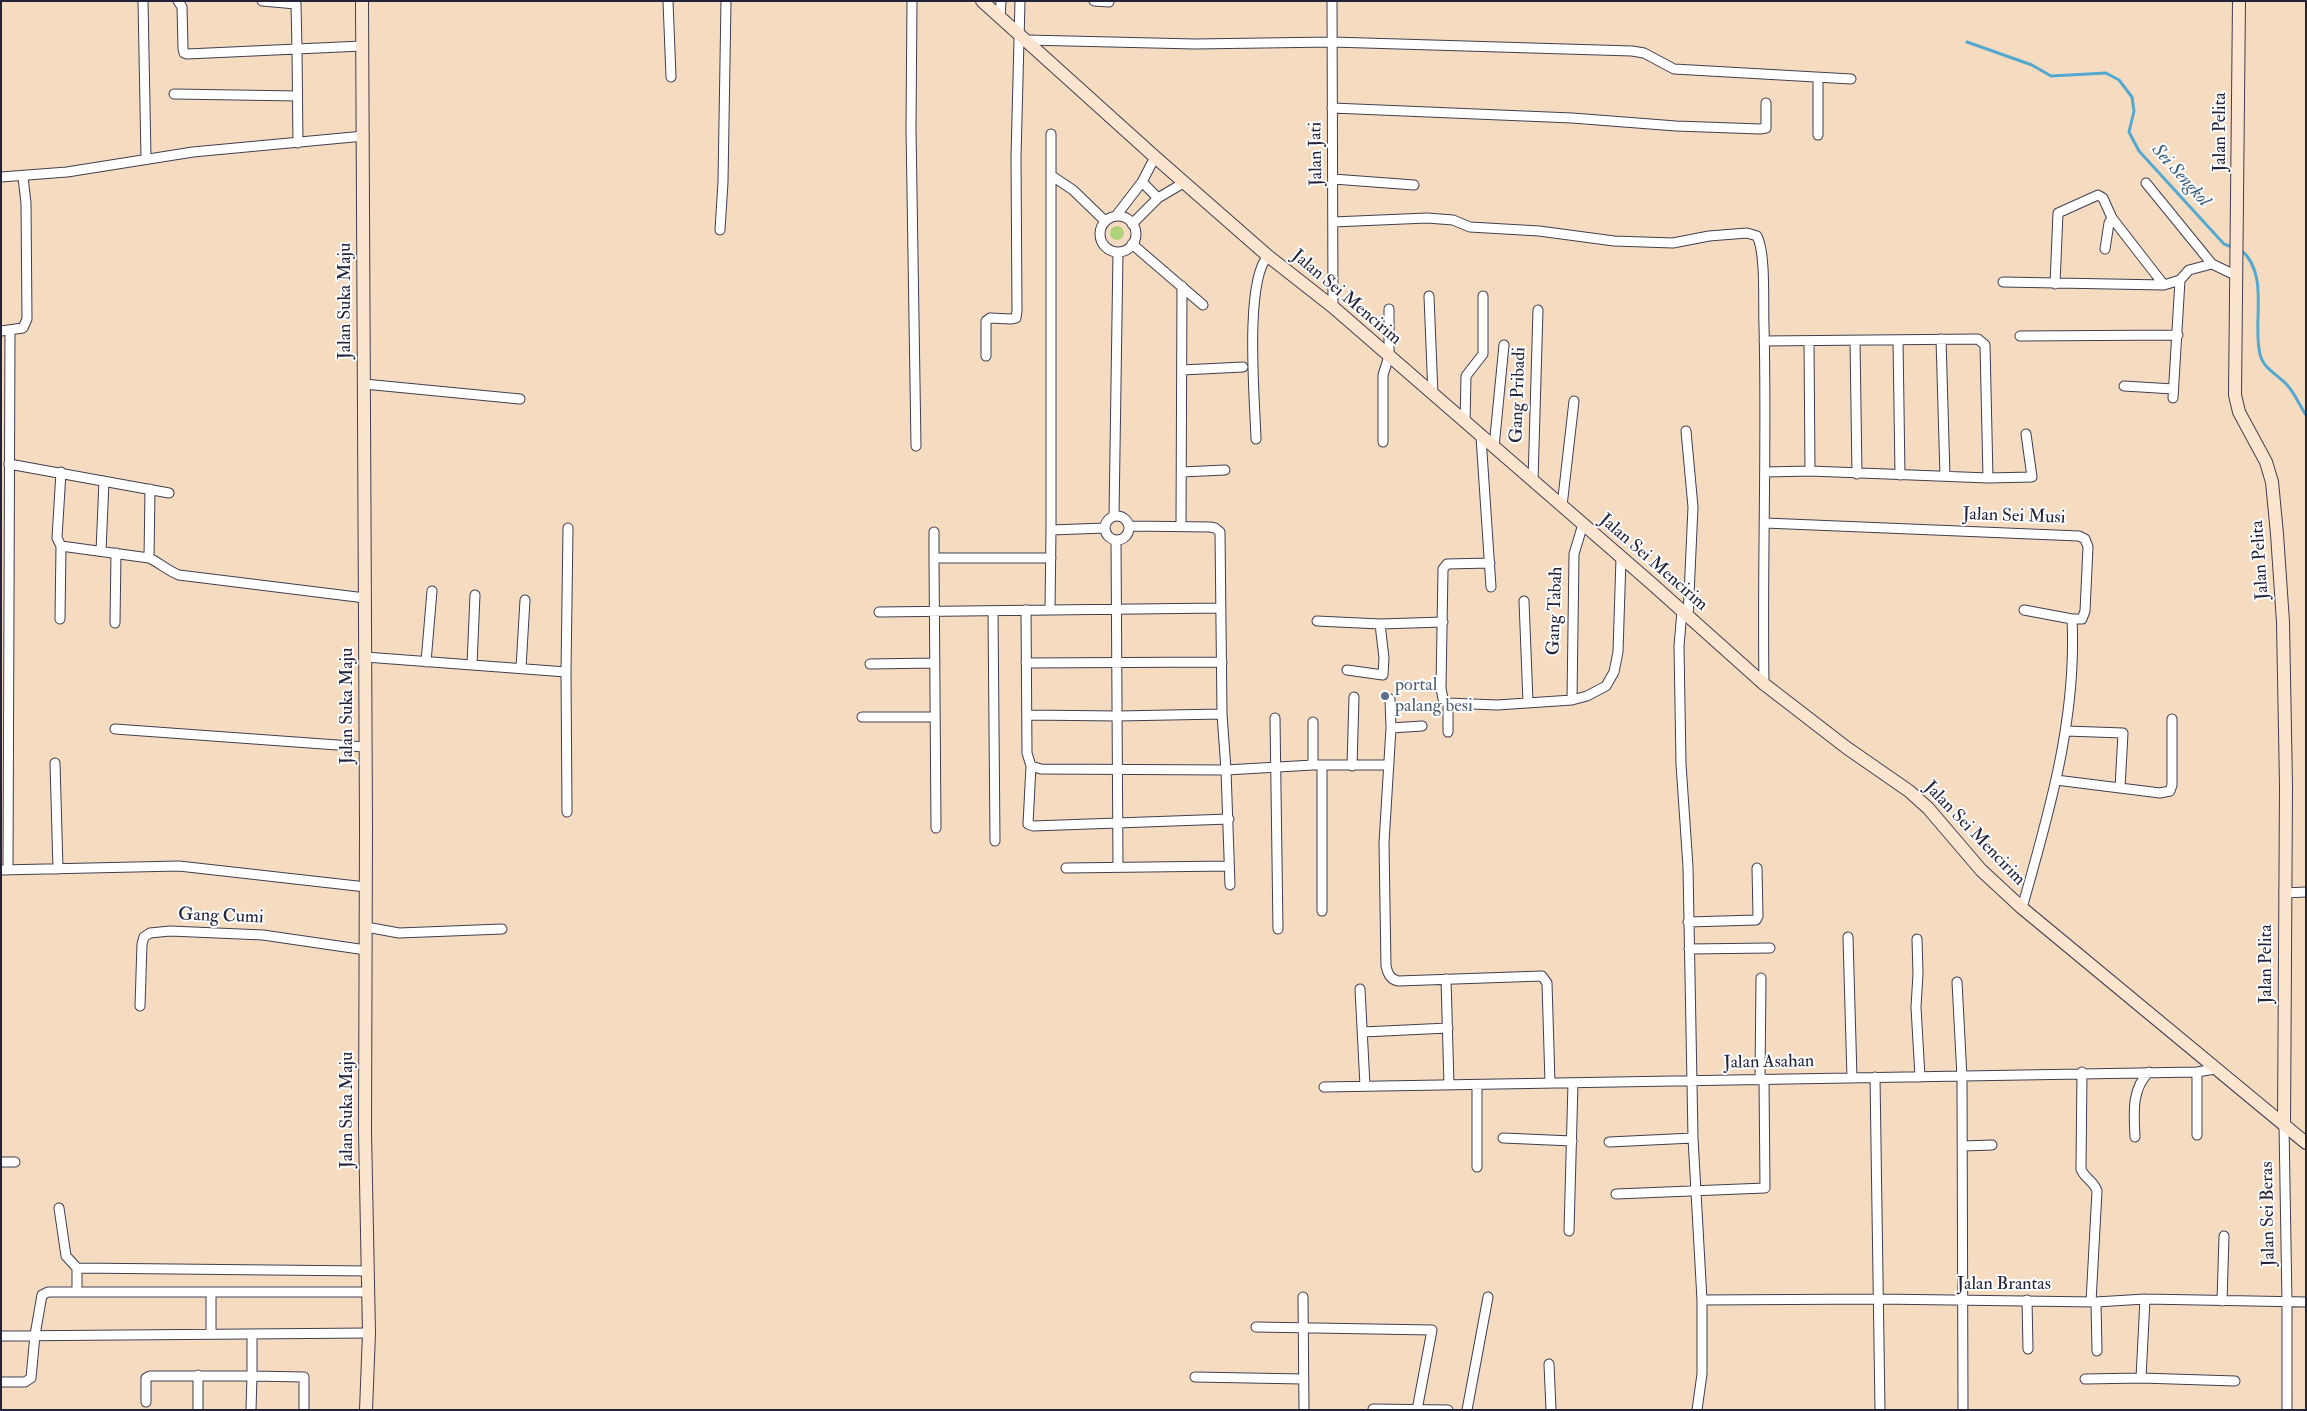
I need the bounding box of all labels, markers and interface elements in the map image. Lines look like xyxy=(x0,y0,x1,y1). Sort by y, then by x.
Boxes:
street label: Jalan Pelita xyxy=(2210,92,2232,172)
street label: Jalan Jati xyxy=(1306,122,1328,186)
water label: Sei Sengkol xyxy=(2146,140,2214,212)
street label: Jalan Suka Maju xyxy=(335,243,357,359)
street label: Jalan Sei Mencirim xyxy=(1287,246,1405,350)
street label: Gang Pribadi xyxy=(1507,347,1531,443)
street label: Jalan Sei Musi xyxy=(1962,504,2066,530)
street label: Jalan Sei Mencirim xyxy=(1594,510,1712,616)
street label: Jalan Pelita xyxy=(2247,520,2275,600)
street label: Gang Tabah xyxy=(1544,566,1568,656)
street label: Jalan Suka Maju xyxy=(337,648,359,764)
place label: portal palang besi xyxy=(1395,675,1473,718)
marker: portal palang besi xyxy=(1379,690,1391,702)
street label: Jalan Sei Mencirim xyxy=(1919,777,2029,891)
street label: Gang Cumi xyxy=(178,905,264,929)
street label: Jalan Pelita xyxy=(2256,924,2278,1004)
street label: Jalan Asahan xyxy=(1724,1051,1814,1075)
street label: Jalan Suka Maju xyxy=(337,1052,359,1168)
street label: Jalan Sei Beras xyxy=(2257,1161,2281,1267)
street label: Jalan Brantas xyxy=(1957,1274,2051,1296)

